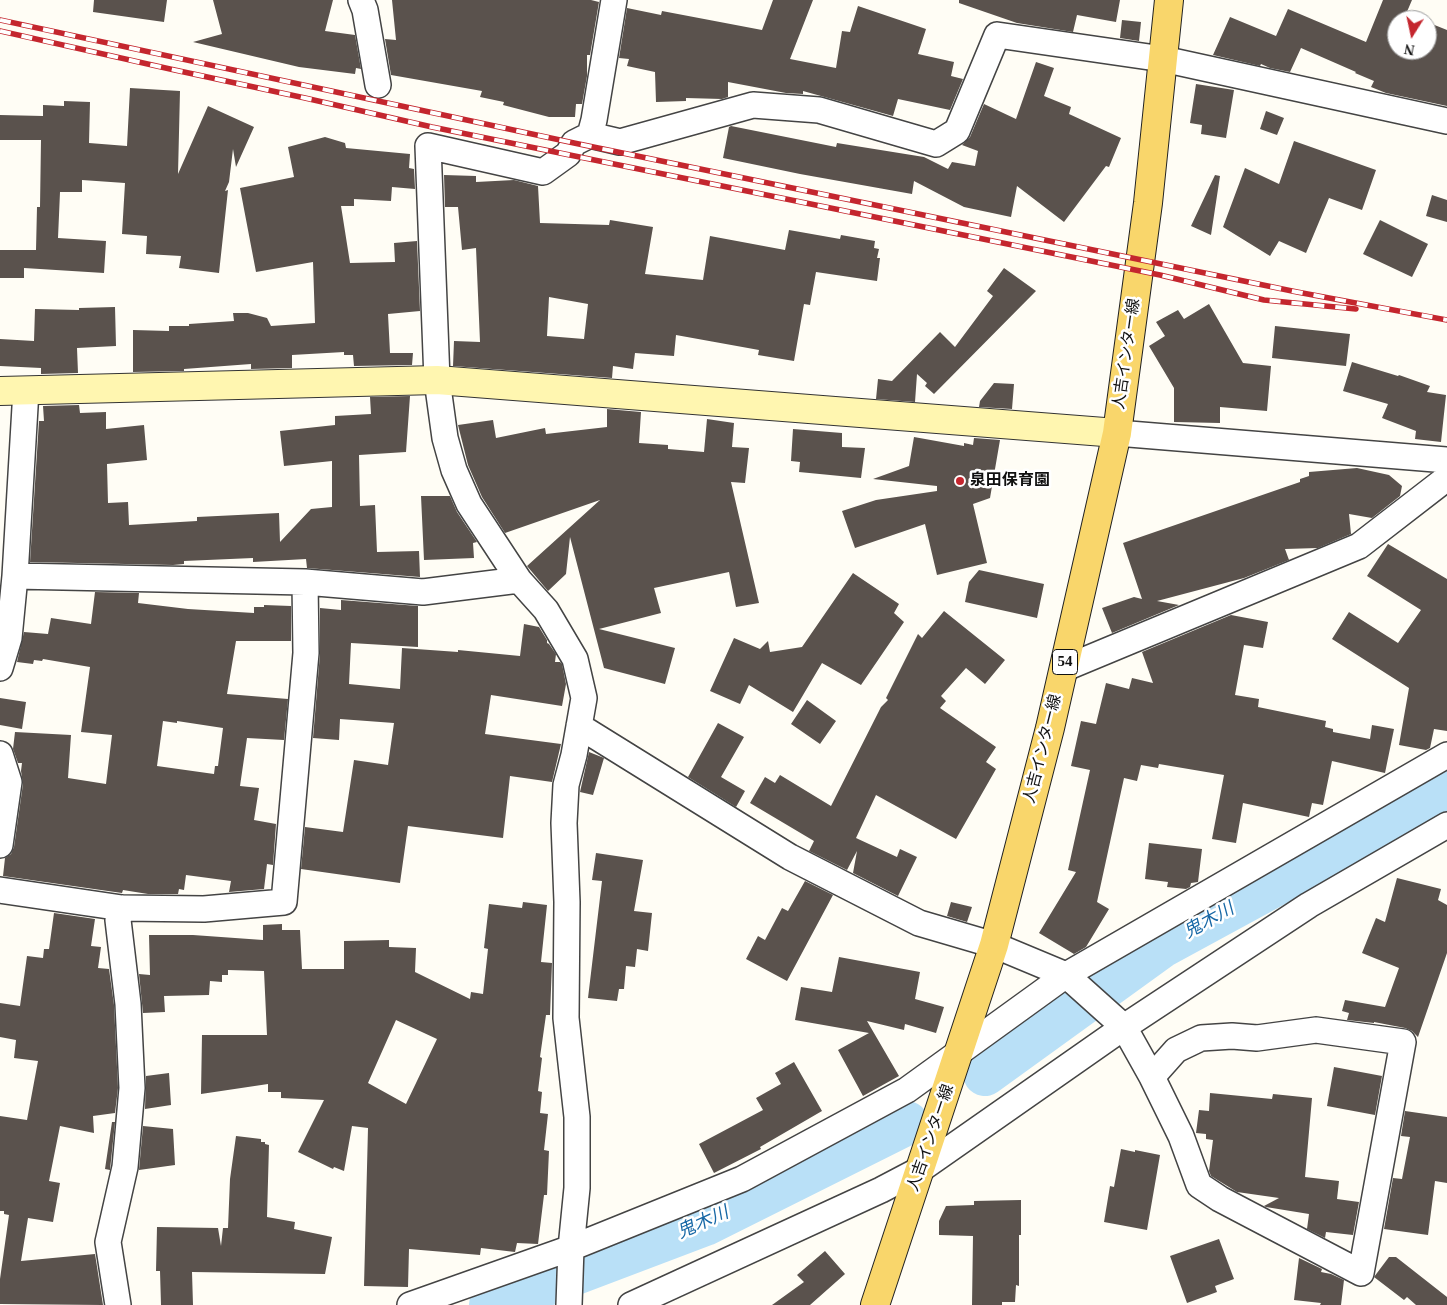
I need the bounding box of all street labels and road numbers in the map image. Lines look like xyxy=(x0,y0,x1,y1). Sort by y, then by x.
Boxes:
street label: 人吉インター線 xyxy=(1110,297,1144,411)
road number: 54 xyxy=(1052,650,1078,674)
street label: 人吉インター線 xyxy=(1020,692,1066,806)
street label: 人吉インター線 xyxy=(904,1082,958,1194)

